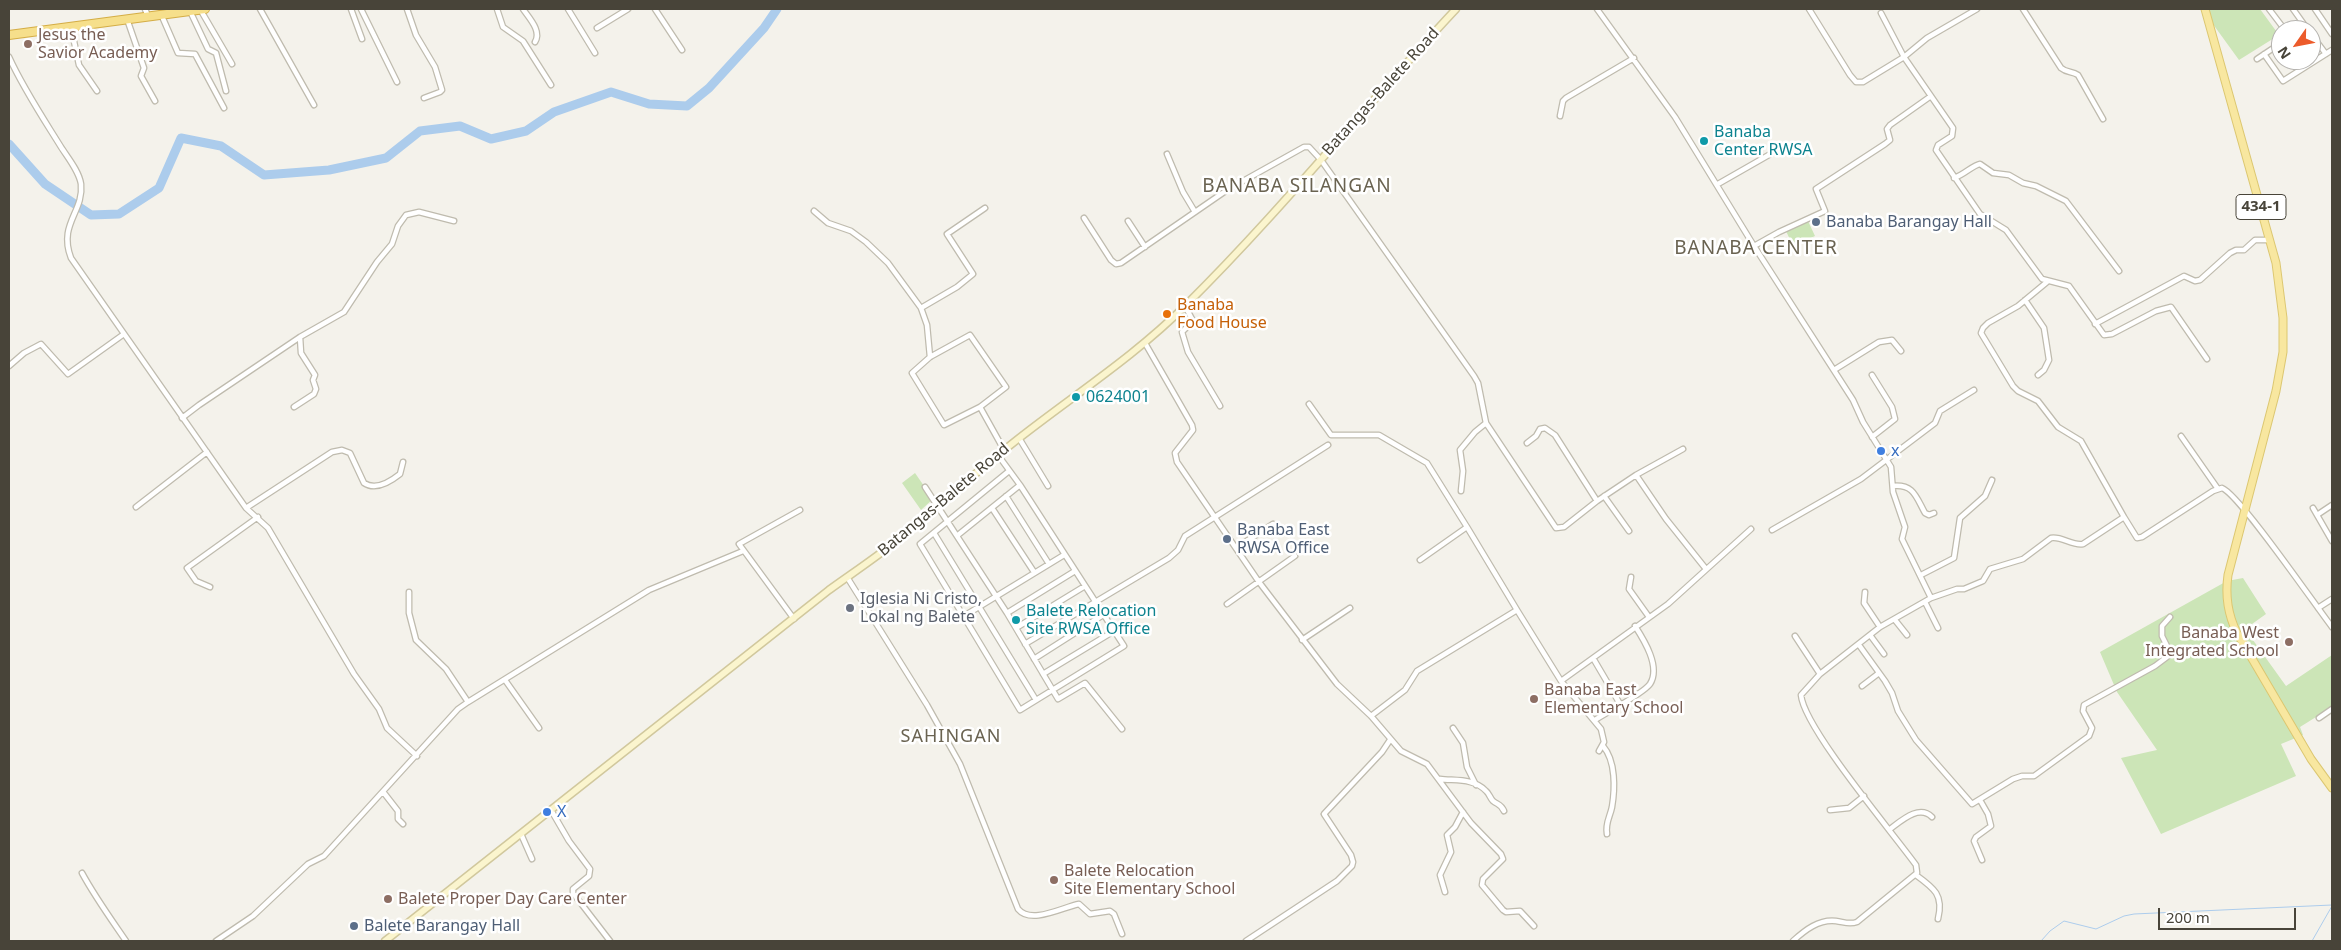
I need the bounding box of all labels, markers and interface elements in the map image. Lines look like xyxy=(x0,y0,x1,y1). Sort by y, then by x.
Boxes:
north arrow xyxy=(2271,20,2321,70)
street label: Batangas-Balete Road xyxy=(1318,24,1444,160)
place label: Jesus the Savior Academy xyxy=(38,25,157,63)
marker: Jesus the Savior Academy xyxy=(22,38,34,50)
text: N xyxy=(2273,43,2295,63)
place label: Banaba Center RWSA xyxy=(1714,122,1812,160)
marker: Banaba Center RWSA xyxy=(1698,135,1710,147)
district label: BANABA SILANGAN xyxy=(1200,176,1394,198)
road number: 434-1 xyxy=(2236,194,2286,220)
place label: Banaba Barangay Hall xyxy=(1826,212,1992,232)
marker: Banaba Barangay Hall xyxy=(1810,216,1822,228)
district label: BANABA CENTER xyxy=(1673,238,1839,260)
place label: Banaba Food House xyxy=(1177,295,1267,333)
marker: Banaba Food House xyxy=(1161,308,1173,320)
place label: 0624001 xyxy=(1086,387,1150,407)
marker: 0624001 xyxy=(1070,391,1082,403)
street label: Batangas-Balete Road xyxy=(874,439,1014,561)
place label: x xyxy=(1891,441,1899,461)
marker: x xyxy=(1875,445,1887,457)
place label: Banaba East RWSA Office xyxy=(1237,520,1330,558)
marker: Banaba East RWSA Office xyxy=(1221,533,1233,545)
place label: Iglesia Ni Cristo, Lokal ng Balete xyxy=(860,589,982,627)
place label: Balete Relocation Site RWSA Office xyxy=(1026,601,1156,639)
marker: Iglesia Ni Cristo, Lokal ng Balete xyxy=(844,602,856,614)
marker: Balete Relocation Site RWSA Office xyxy=(1010,614,1022,626)
place label: Banaba West Integrated School xyxy=(2145,623,2279,661)
marker: Banaba West Integrated School xyxy=(2283,636,2295,648)
place label: Banaba East Elementary School xyxy=(1544,680,1683,718)
marker: Banaba East Elementary School xyxy=(1528,693,1540,705)
district label: SAHINGAN xyxy=(900,726,1002,748)
place label: X xyxy=(557,802,566,822)
marker: X xyxy=(541,806,553,818)
place label: Balete Relocation Site Elementary School xyxy=(1064,861,1235,899)
marker: Balete Relocation Site Elementary School xyxy=(1048,874,1060,886)
place label: Balete Proper Day Care Center xyxy=(398,889,627,909)
marker: Balete Proper Day Care Center xyxy=(382,893,394,905)
scale bar xyxy=(2161,898,2298,930)
text: 200 m xyxy=(2166,907,2210,927)
place label: Balete Barangay Hall xyxy=(364,916,520,936)
marker: Balete Barangay Hall xyxy=(348,920,360,932)

